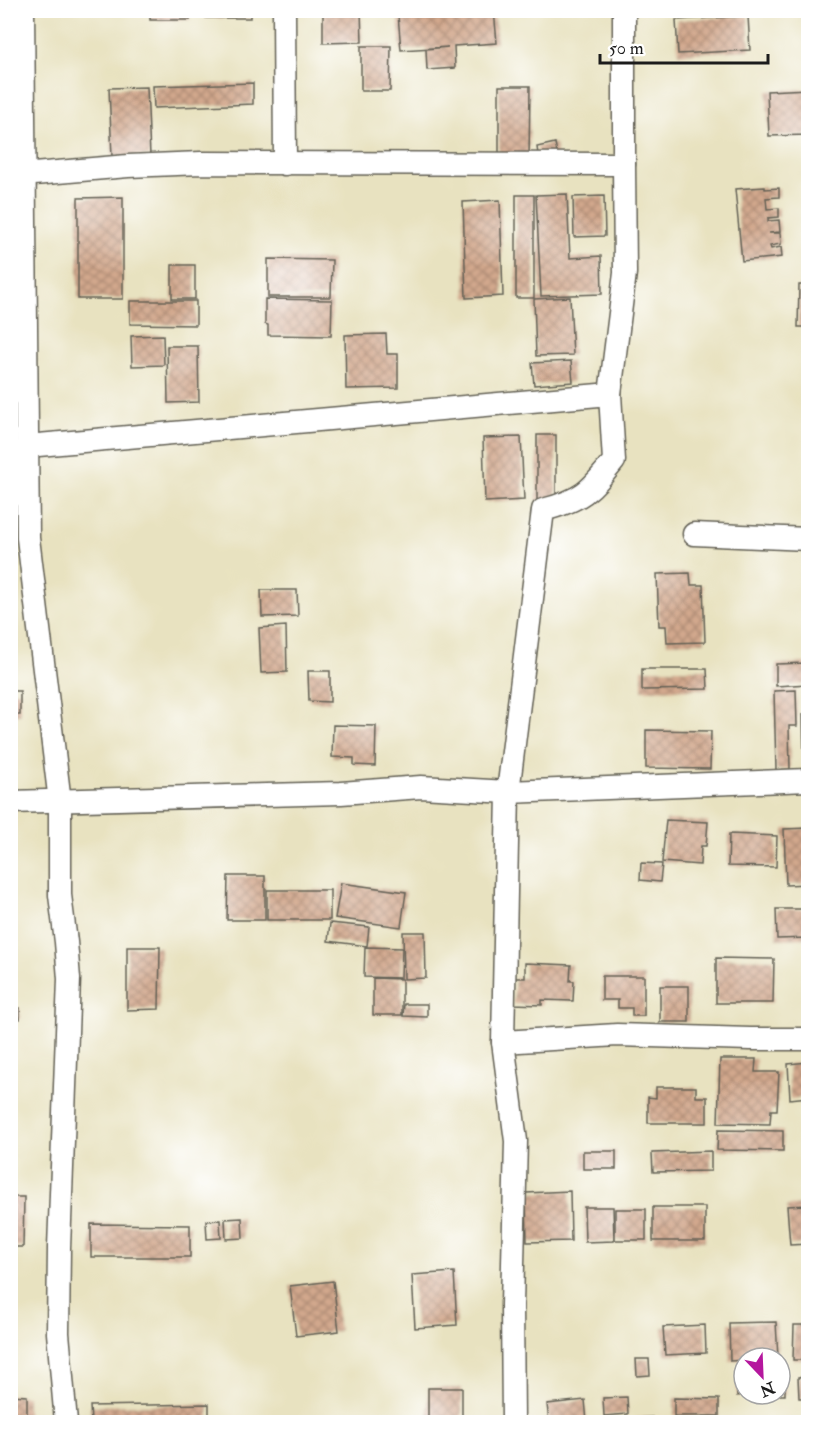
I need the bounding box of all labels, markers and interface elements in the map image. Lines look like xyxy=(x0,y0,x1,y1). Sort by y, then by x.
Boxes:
scale bar xyxy=(600,27,768,65)
text: 50 m xyxy=(609,37,644,60)
north arrow xyxy=(732,1346,792,1406)
text: N xyxy=(756,1376,779,1401)

